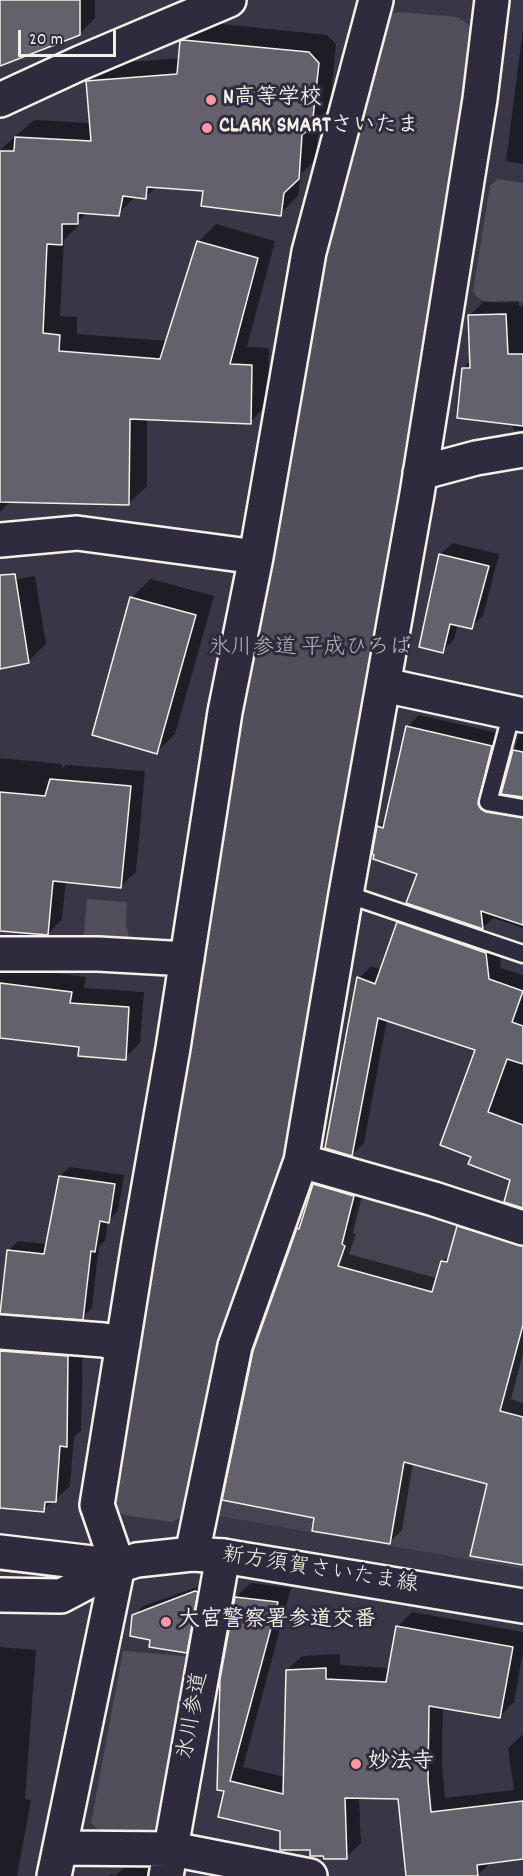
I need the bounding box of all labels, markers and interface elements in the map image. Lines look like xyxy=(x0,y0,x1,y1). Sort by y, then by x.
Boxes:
scale bar xyxy=(21,18,118,56)
text: 20 m xyxy=(29,28,63,53)
place label: N高等学校 xyxy=(223,87,322,113)
marker: N高等学校 xyxy=(204,93,218,107)
place label: CLARK SMARTさいたま xyxy=(219,115,419,141)
marker: CLARK SMARTさいたま xyxy=(200,121,214,135)
park label: 氷川参道 平成ひろば xyxy=(208,637,412,663)
street label: 新方須賀さいたま線 xyxy=(220,1543,420,1601)
place label: 大宮警察署参道交番 xyxy=(178,1609,376,1635)
marker: 大宮警察署参道交番 xyxy=(159,1615,173,1629)
street label: 氷川参道 xyxy=(174,1670,216,1762)
place label: 妙法寺 xyxy=(368,1751,434,1777)
marker: 妙法寺 xyxy=(349,1757,363,1771)

